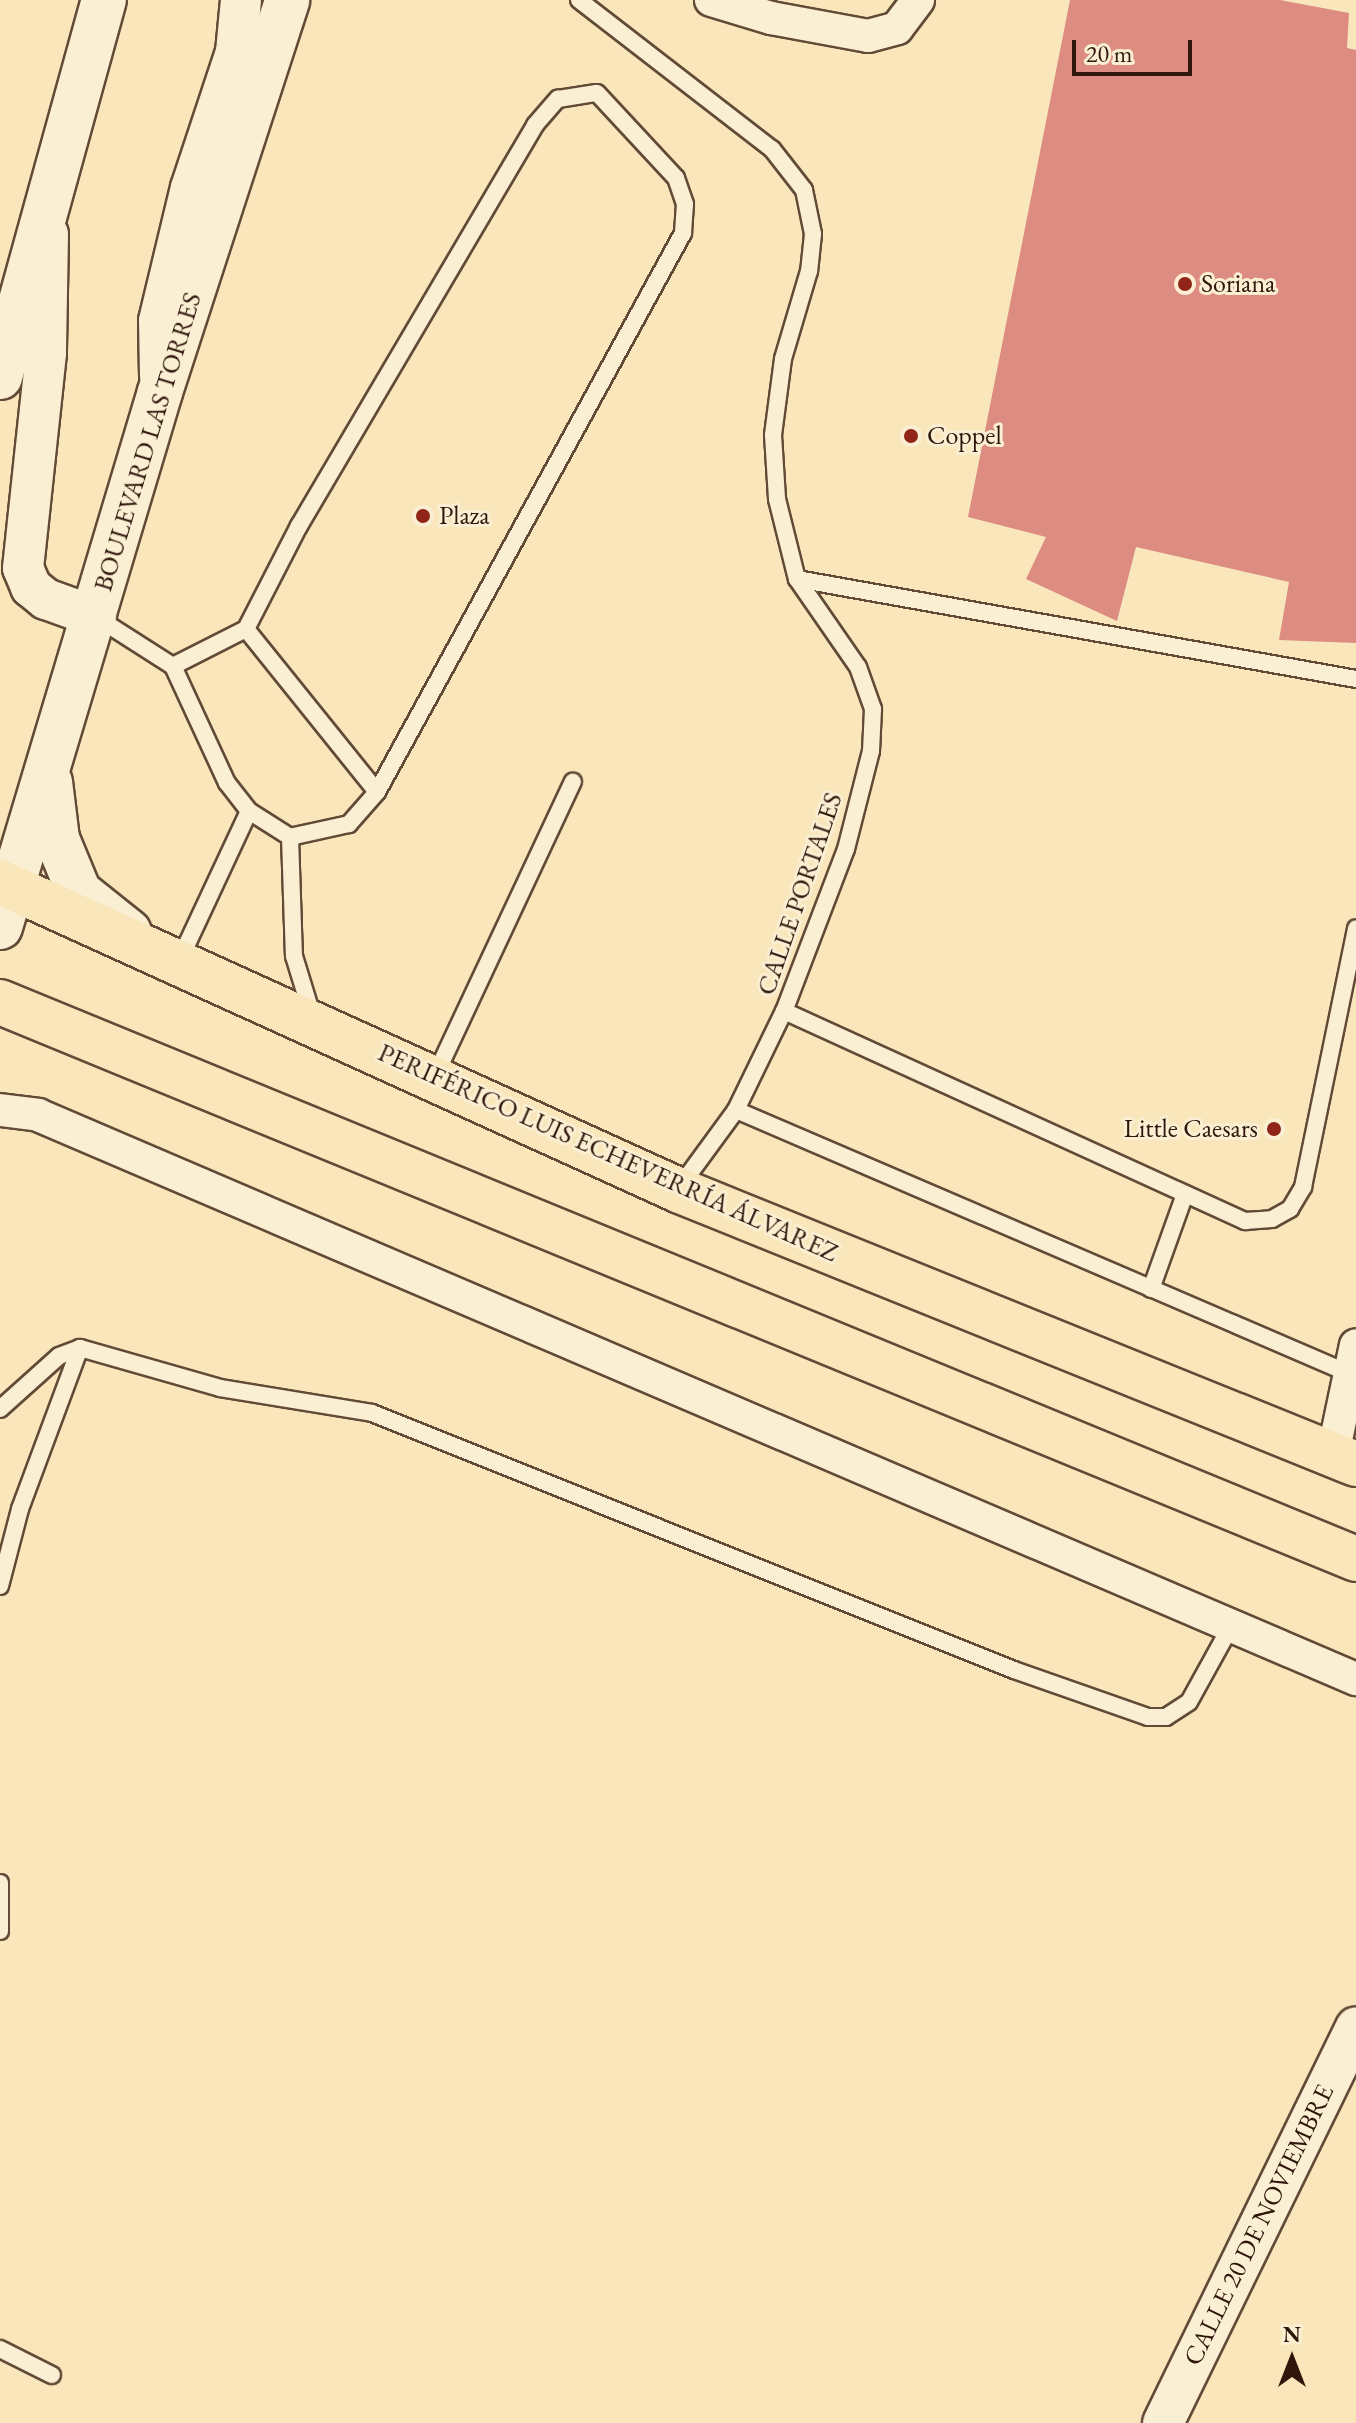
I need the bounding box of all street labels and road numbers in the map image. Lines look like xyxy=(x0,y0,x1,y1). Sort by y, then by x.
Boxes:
street label: BOULEVARD LAS TORRES xyxy=(88,289,208,595)
street label: CALLE PORTALES xyxy=(751,789,849,999)
street label: PERIFÉRICO LUIS ECHEVERRÍA ÁLVAREZ xyxy=(373,1037,843,1269)
street label: CALLE 20 DE NOVIEMBRE xyxy=(1177,2079,1341,2371)

